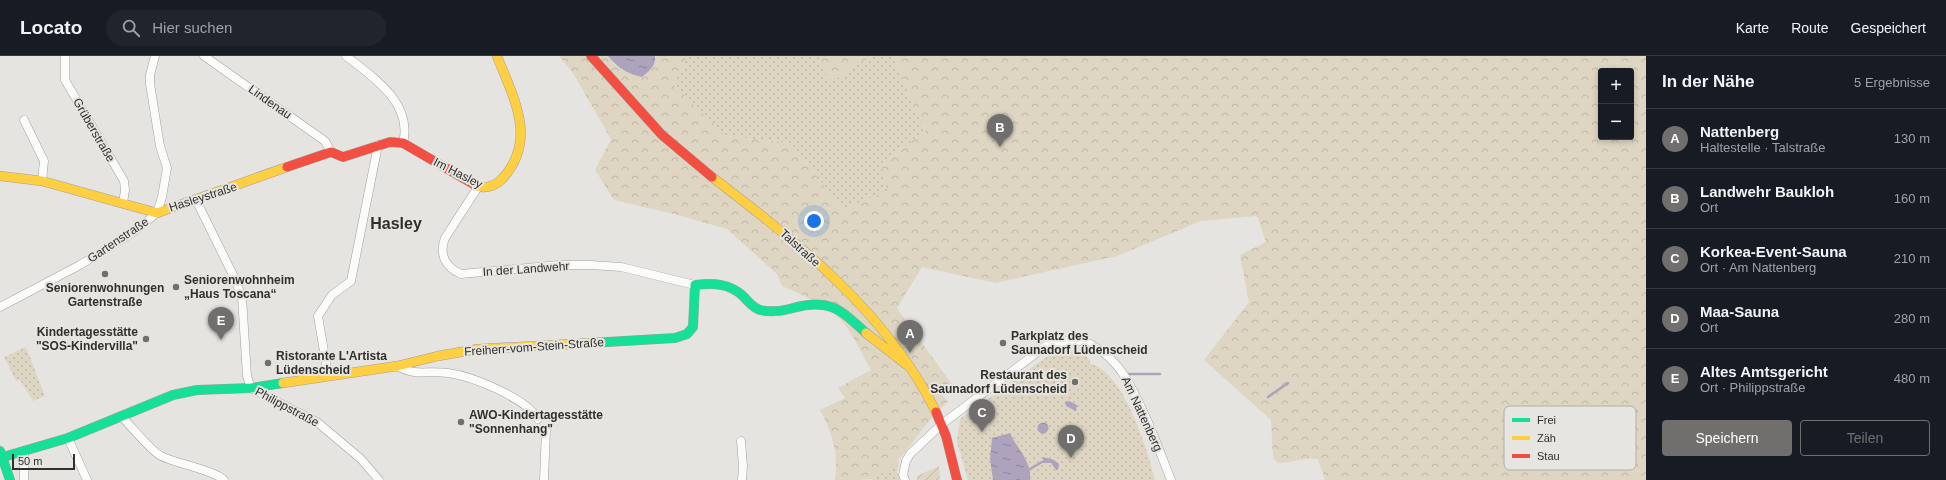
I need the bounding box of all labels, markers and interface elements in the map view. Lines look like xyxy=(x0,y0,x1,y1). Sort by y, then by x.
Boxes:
search box xyxy=(106,10,386,46)
text: Locato xyxy=(20,17,82,38)
icon: search xyxy=(120,17,142,39)
text: Hier suchen xyxy=(152,19,232,36)
text: Karte xyxy=(1736,20,1769,36)
text: Route xyxy=(1791,20,1829,36)
text: Gespeichert xyxy=(1851,20,1926,36)
map controls xyxy=(1598,68,1634,140)
button: + xyxy=(1598,68,1634,104)
text: In der Nähe xyxy=(1662,72,1755,91)
text: 5 Ergebnisse xyxy=(1854,75,1930,90)
street label: Lindenau xyxy=(246,82,294,122)
street label: Grüberstraße xyxy=(70,96,118,165)
button: − xyxy=(1598,104,1634,140)
pin: B xyxy=(987,114,1013,147)
text: Nattenberg xyxy=(1700,123,1779,140)
text: A xyxy=(1670,131,1680,146)
text: 130 m xyxy=(1894,131,1930,146)
text: Haltestelle · Talstraße xyxy=(1700,140,1825,155)
street label: Im Hasley xyxy=(431,155,485,191)
street label: Hasleystraße xyxy=(167,179,239,215)
text: Landwehr Baukloh xyxy=(1700,183,1834,200)
text: B xyxy=(1670,191,1680,206)
text: 160 m xyxy=(1894,191,1930,206)
text: Ort xyxy=(1700,200,1718,215)
your location xyxy=(804,211,824,231)
street label: Gartenstraße xyxy=(85,214,151,266)
district label: Hasley xyxy=(370,215,422,232)
street label: Talstraße xyxy=(777,226,823,270)
text: Korkea-Event-Sauna xyxy=(1700,243,1847,260)
text: C xyxy=(1670,251,1680,266)
text: 210 m xyxy=(1894,251,1930,266)
street label: In der Landwehr xyxy=(482,259,570,279)
text: Ort · Am Nattenberg xyxy=(1700,260,1816,275)
marker: Seniorenwohnungen Gartenstraße xyxy=(100,269,110,279)
place label: Seniorenwohnheim „Haus Toscana“ xyxy=(184,273,295,301)
place label: Seniorenwohnungen Gartenstraße xyxy=(46,281,164,309)
marker: Seniorenwohnheim „Haus Toscana“ xyxy=(171,282,181,292)
text: Maa-Sauna xyxy=(1700,303,1779,320)
pin: E xyxy=(208,307,234,340)
text: D xyxy=(1670,311,1680,326)
text: 280 m xyxy=(1894,311,1930,326)
pin: A xyxy=(897,320,923,353)
text: Ort xyxy=(1700,320,1718,335)
place label: Kindertagesstätte "SOS-Kindervilla" xyxy=(36,325,138,353)
place label: Parkplatz des Saunadorf Lüdenscheid xyxy=(1011,329,1148,357)
marker: Kindertagesstätte "SOS-Kindervilla" xyxy=(141,334,151,344)
street label: Freiherr-vom-Stein-Straße xyxy=(464,335,605,359)
marker: Parkplatz des Saunadorf Lüdenscheid xyxy=(998,338,1008,348)
place label: Ristorante L'Artista Lüdenscheid xyxy=(276,349,387,377)
marker: Ristorante L'Artista Lüdenscheid xyxy=(263,358,273,368)
text: Altes Amtsgericht xyxy=(1700,363,1828,380)
place label: Restaurant des Saunadorf Lüdenscheid xyxy=(930,368,1067,396)
text: E xyxy=(1671,371,1679,386)
text: 480 m xyxy=(1894,371,1930,386)
street label: Am Nattenberg xyxy=(1119,374,1165,454)
marker: Restaurant des Saunadorf Lüdenscheid xyxy=(1070,377,1080,387)
text: Ort · Philippstraße xyxy=(1700,380,1805,395)
street label: Philippstraße xyxy=(253,384,321,430)
pin: C xyxy=(969,399,995,432)
legend xyxy=(1504,406,1636,470)
place label: AWO-Kindertagesstätte "Sonnenhang" xyxy=(469,408,603,436)
text: Frei xyxy=(1537,414,1556,426)
marker: AWO-Kindertagesstätte "Sonnenhang" xyxy=(456,417,466,427)
button: Speichern xyxy=(1662,420,1792,456)
button: Teilen xyxy=(1800,420,1930,456)
pin: D xyxy=(1058,425,1084,458)
text: Zäh xyxy=(1537,432,1556,444)
text: Stau xyxy=(1537,450,1560,462)
scale bar xyxy=(12,452,75,471)
text: 50 m xyxy=(18,455,42,467)

